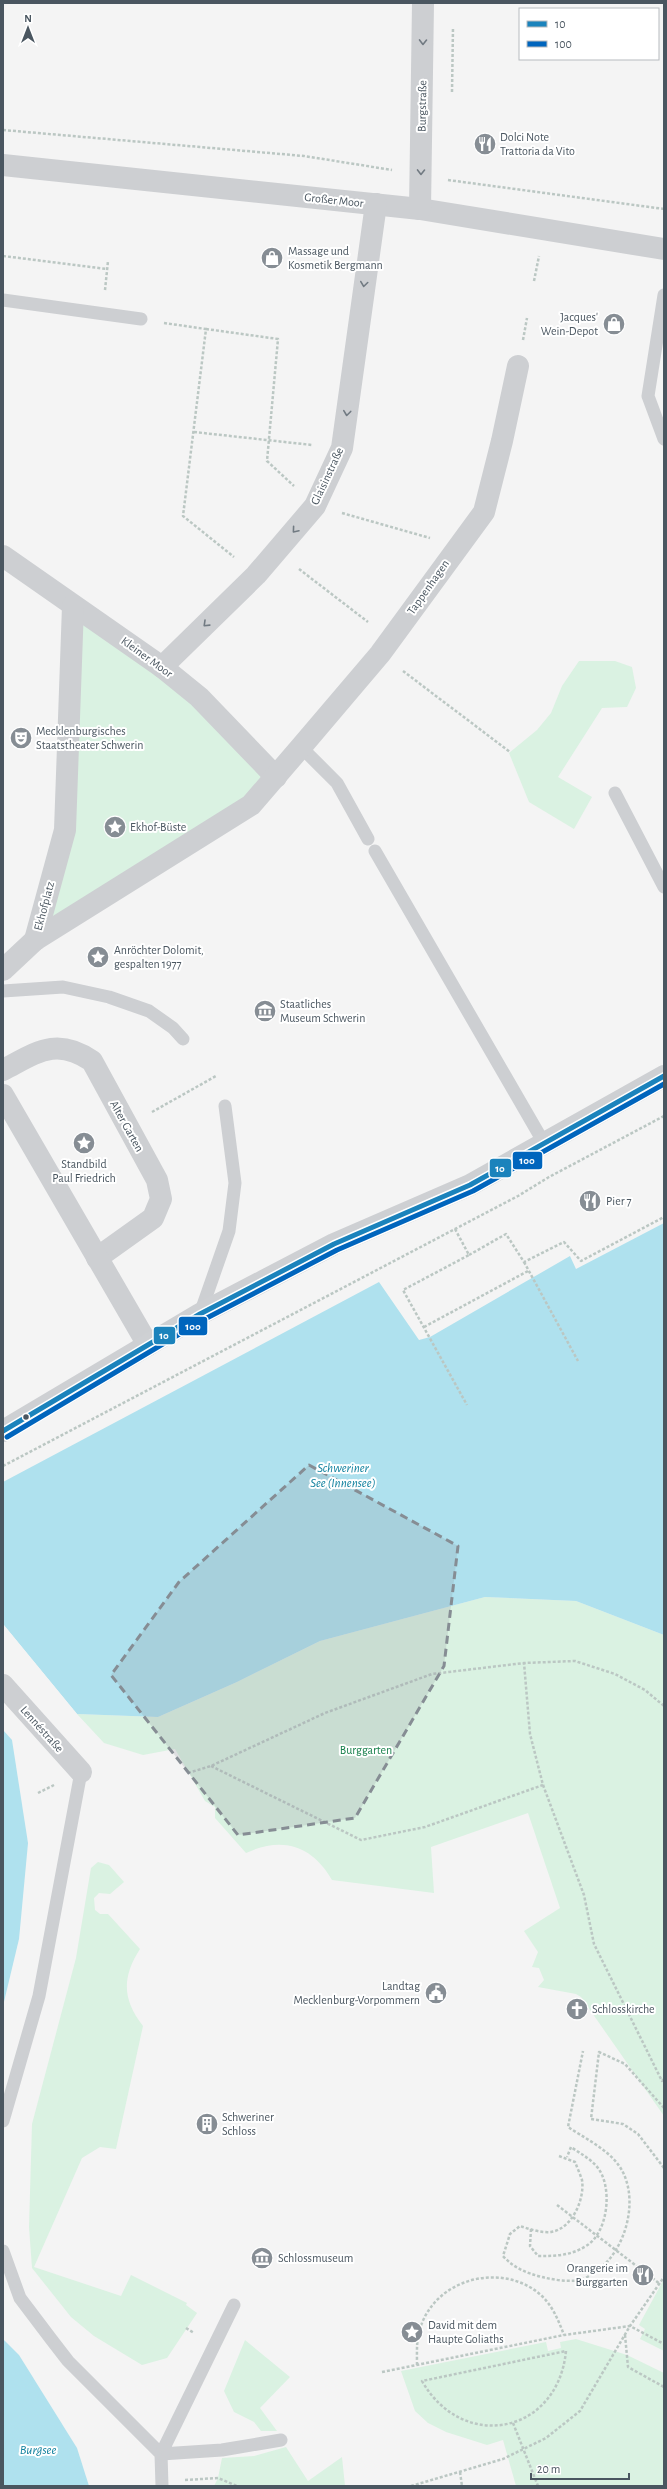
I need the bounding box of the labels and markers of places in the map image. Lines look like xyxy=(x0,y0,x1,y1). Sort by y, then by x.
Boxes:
restaurant icon: Dolci Note Trattoria da Vito xyxy=(472,131,498,157)
place label: Dolci Note Trattoria da Vito xyxy=(500,131,575,157)
shop icon: Massage und Kosmetik Bergmann xyxy=(259,245,285,271)
place label: Massage und Kosmetik Bergmann xyxy=(288,245,383,271)
place label: Jacques' Wein-Depot xyxy=(541,311,598,337)
shop icon: Jacques' Wein-Depot xyxy=(601,311,627,337)
theatre icon: Mecklenburgisches Staatstheater Schwerin xyxy=(8,725,34,751)
place label: Mecklenburgisches Staatstheater Schwerin xyxy=(36,725,144,751)
place icon: Ekhof-Büste xyxy=(102,814,128,840)
place label: Ekhof-Büste xyxy=(130,821,186,833)
place icon: Anröchter Dolomit, gespalten 1977 xyxy=(85,944,111,970)
place label: Anröchter Dolomit, gespalten 1977 xyxy=(114,944,204,970)
museum icon: Staatliches Museum Schwerin xyxy=(252,998,278,1024)
place label: Staatliches Museum Schwerin xyxy=(280,998,365,1024)
place icon: Standbild Paul Friedrich xyxy=(71,1130,97,1156)
place label: Standbild Paul Friedrich xyxy=(52,1158,116,1184)
restaurant icon: Pier 7 xyxy=(577,1188,603,1214)
place label: Pier 7 xyxy=(606,1195,632,1207)
unlabelled marker xyxy=(21,1412,31,1422)
place label: Landtag Mecklenburg-Vorpommern xyxy=(293,1980,420,2006)
public building icon: Landtag Mecklenburg-Vorpommern xyxy=(423,1980,449,2006)
church icon: Schlosskirche xyxy=(564,1996,590,2022)
place label: Schlosskirche xyxy=(592,2003,655,2015)
building icon: Schweriner Schloss xyxy=(194,2111,220,2137)
place label: Schweriner Schloss xyxy=(222,2111,274,2137)
museum icon: Schlossmuseum xyxy=(249,2245,275,2271)
place label: Schlossmuseum xyxy=(278,2252,353,2264)
place label: Orangerie im Burggarten xyxy=(567,2262,628,2288)
restaurant icon: Orangerie im Burggarten xyxy=(630,2262,656,2288)
place icon: David mit dem Haupte Goliaths xyxy=(399,2319,425,2345)
place label: David mit dem Haupte Goliaths xyxy=(428,2319,504,2345)

